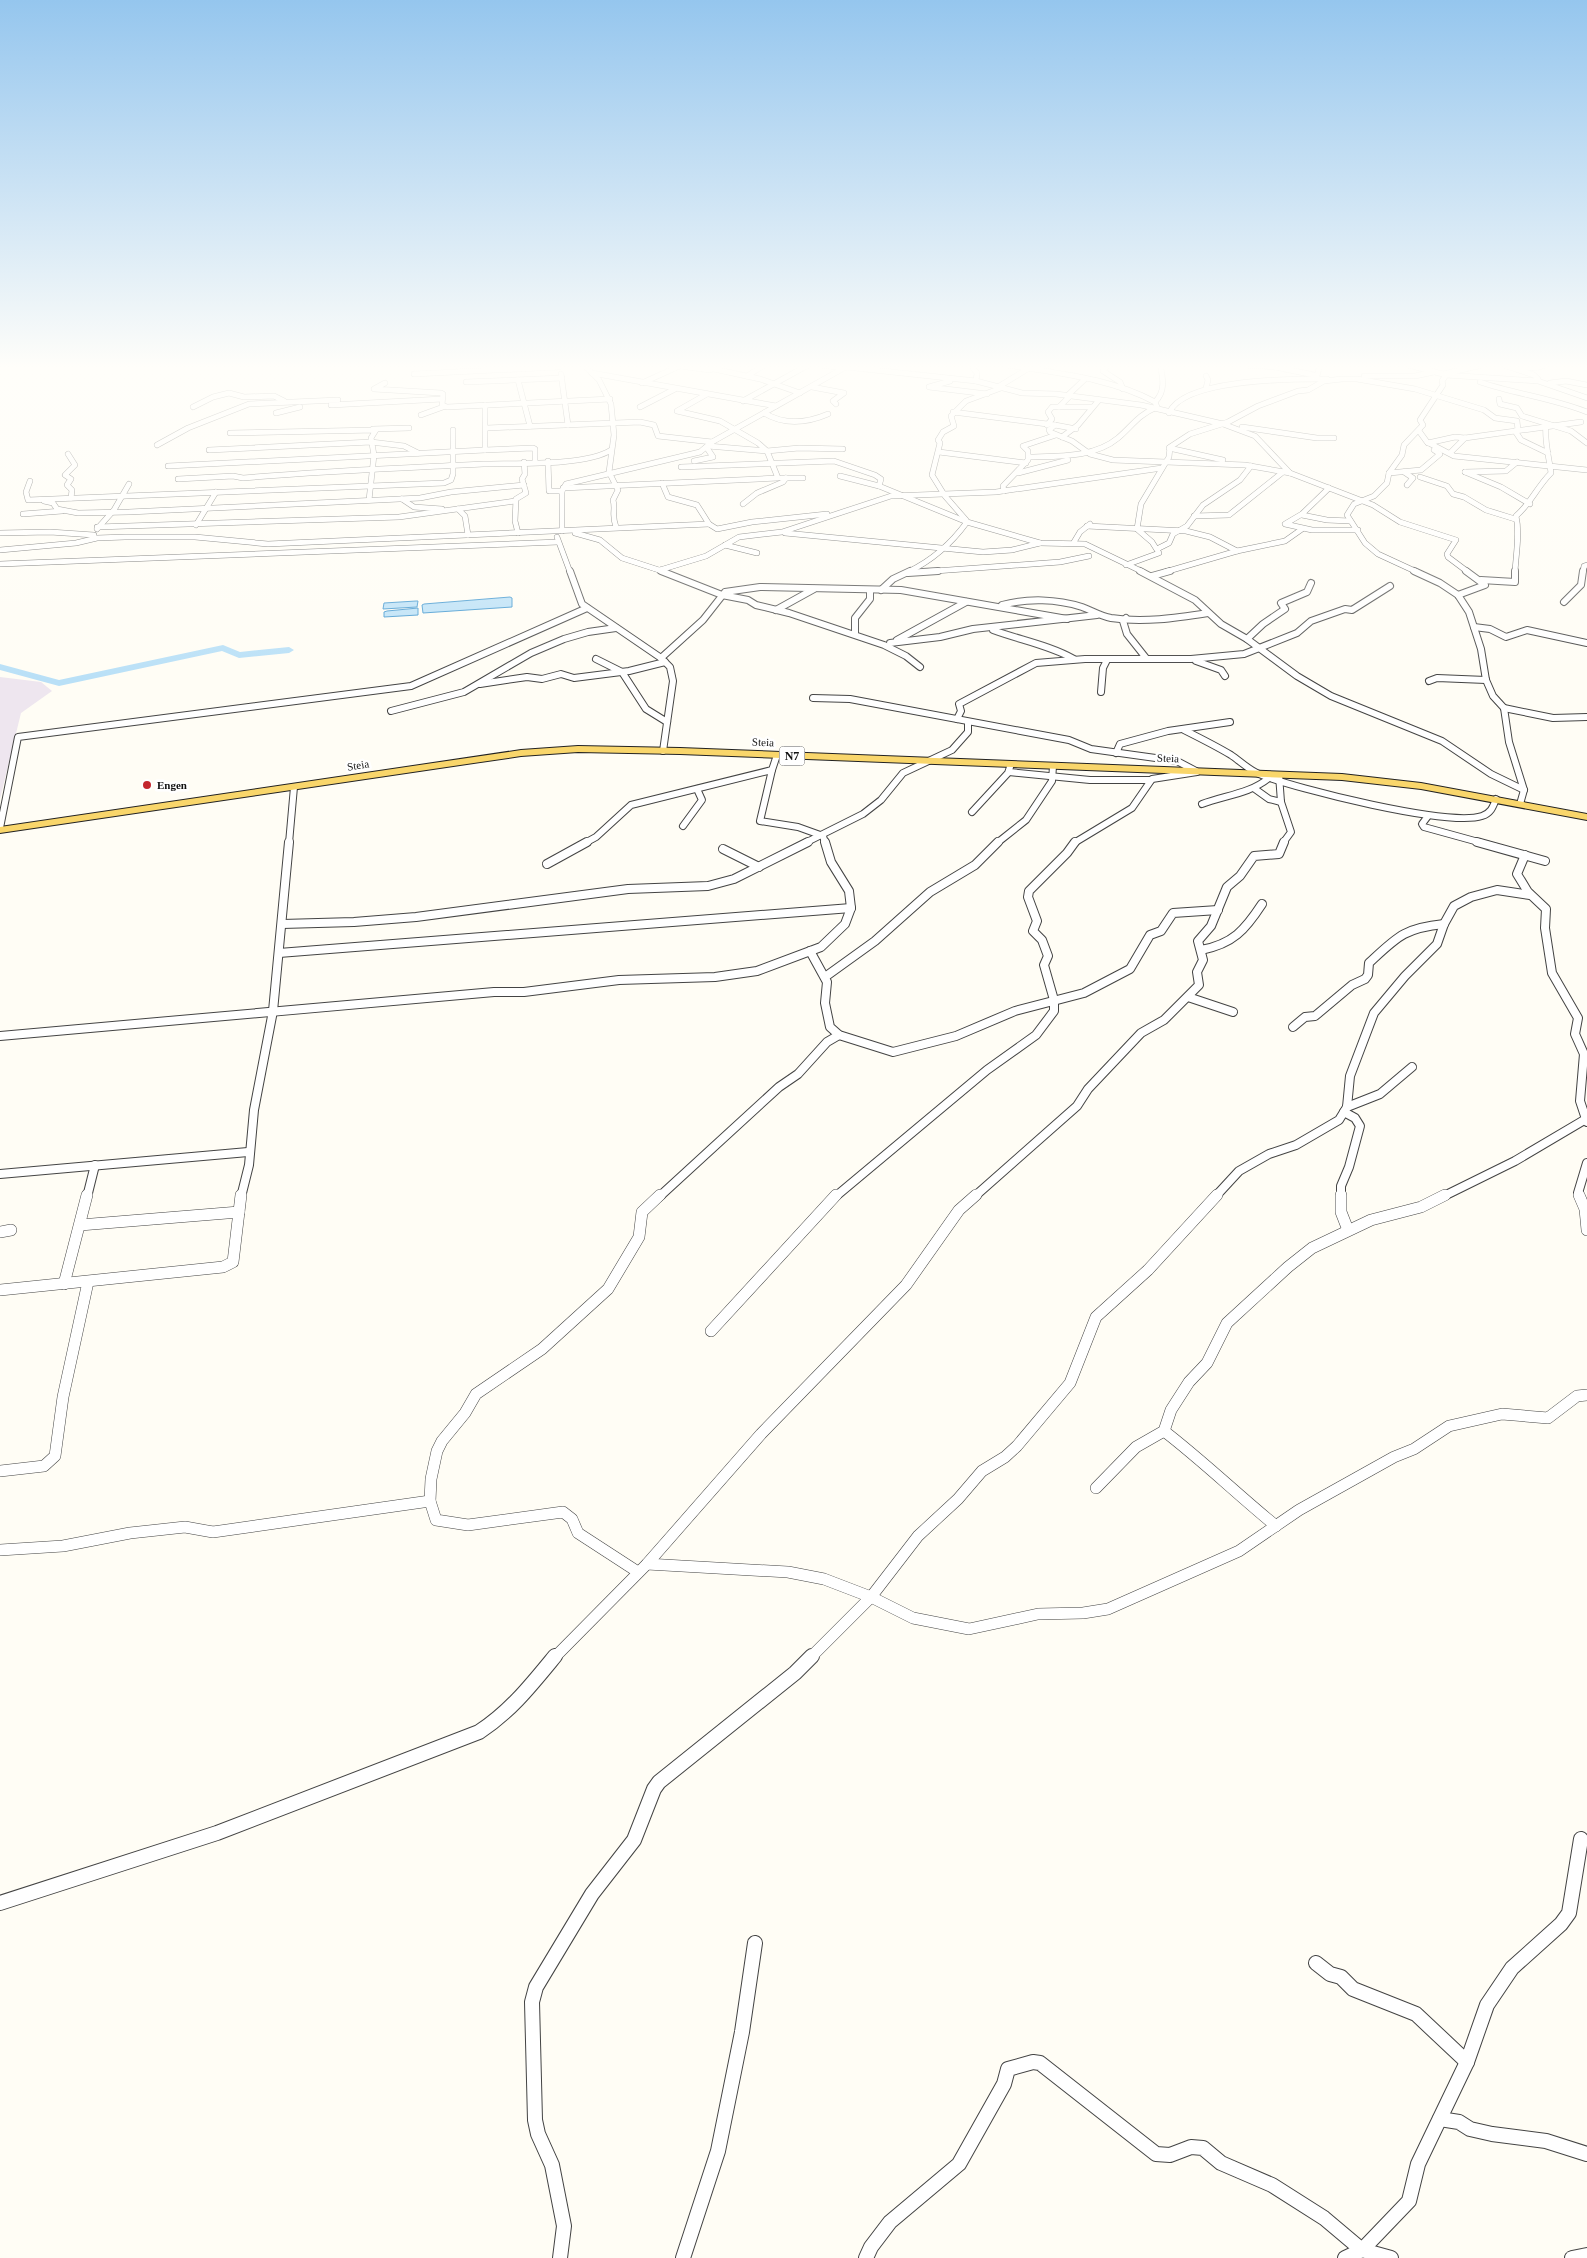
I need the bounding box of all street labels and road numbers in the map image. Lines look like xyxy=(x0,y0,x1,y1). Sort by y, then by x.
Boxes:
street label: Steia xyxy=(752,736,774,748)
road number: N7 xyxy=(780,746,804,766)
street label: Steia xyxy=(1157,752,1179,764)
street label: Steia xyxy=(346,757,370,773)

